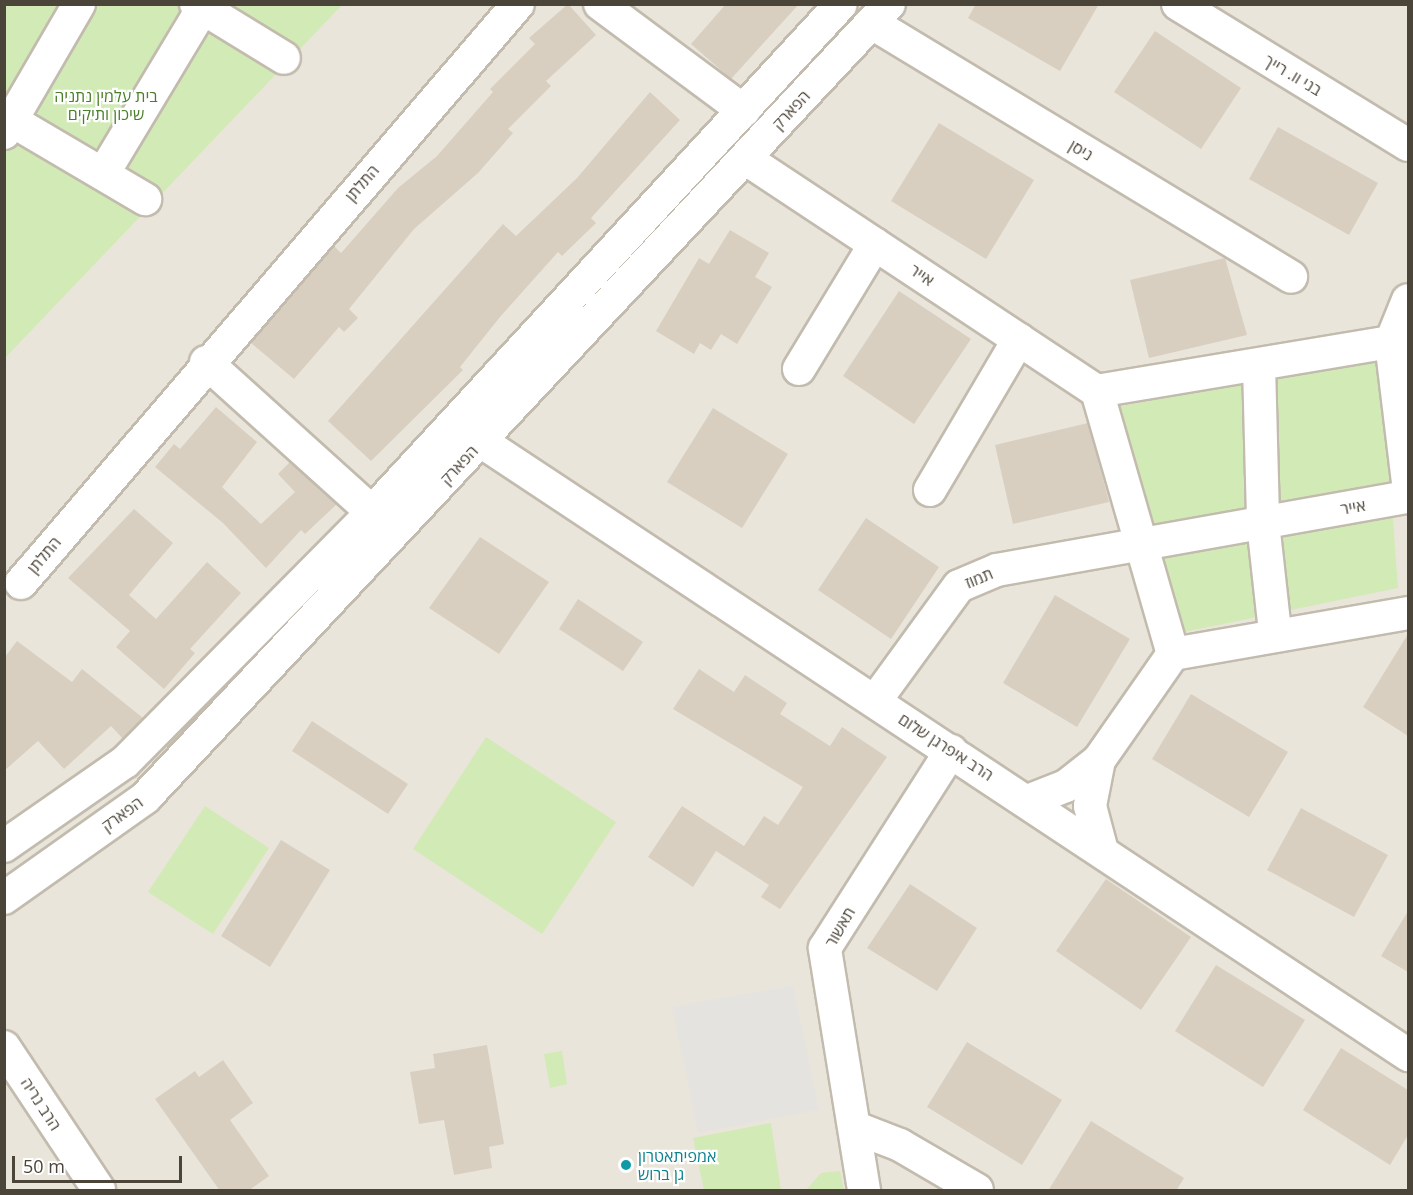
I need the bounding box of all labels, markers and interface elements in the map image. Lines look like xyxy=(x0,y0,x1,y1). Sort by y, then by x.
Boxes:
street label: בני וו. רייך xyxy=(1261,50,1325,100)
park label: בית עלמין נתניה שיכון ותיקים xyxy=(54,86,158,124)
street label: הפארק xyxy=(768,86,814,134)
street label: ניסן xyxy=(1066,136,1096,164)
street label: התלתן xyxy=(341,161,383,205)
street label: אייר xyxy=(906,260,938,290)
street label: הפארק xyxy=(436,441,482,489)
street label: אייר xyxy=(1339,495,1367,519)
street label: התלתן xyxy=(23,533,65,577)
street label: תמוז xyxy=(962,564,996,592)
street label: הרב איפרגן שלום xyxy=(895,709,997,785)
street label: הפארק xyxy=(98,793,146,835)
street label: תאשור xyxy=(821,904,859,950)
street label: הרב נריה xyxy=(17,1074,65,1134)
scale bar xyxy=(15,1144,184,1182)
place label: אמפיתאטרון גן ברוש xyxy=(638,1146,716,1184)
text: 50 m xyxy=(23,1154,65,1178)
marker: אמפיתאטרון גן ברוש xyxy=(619,1158,633,1172)

